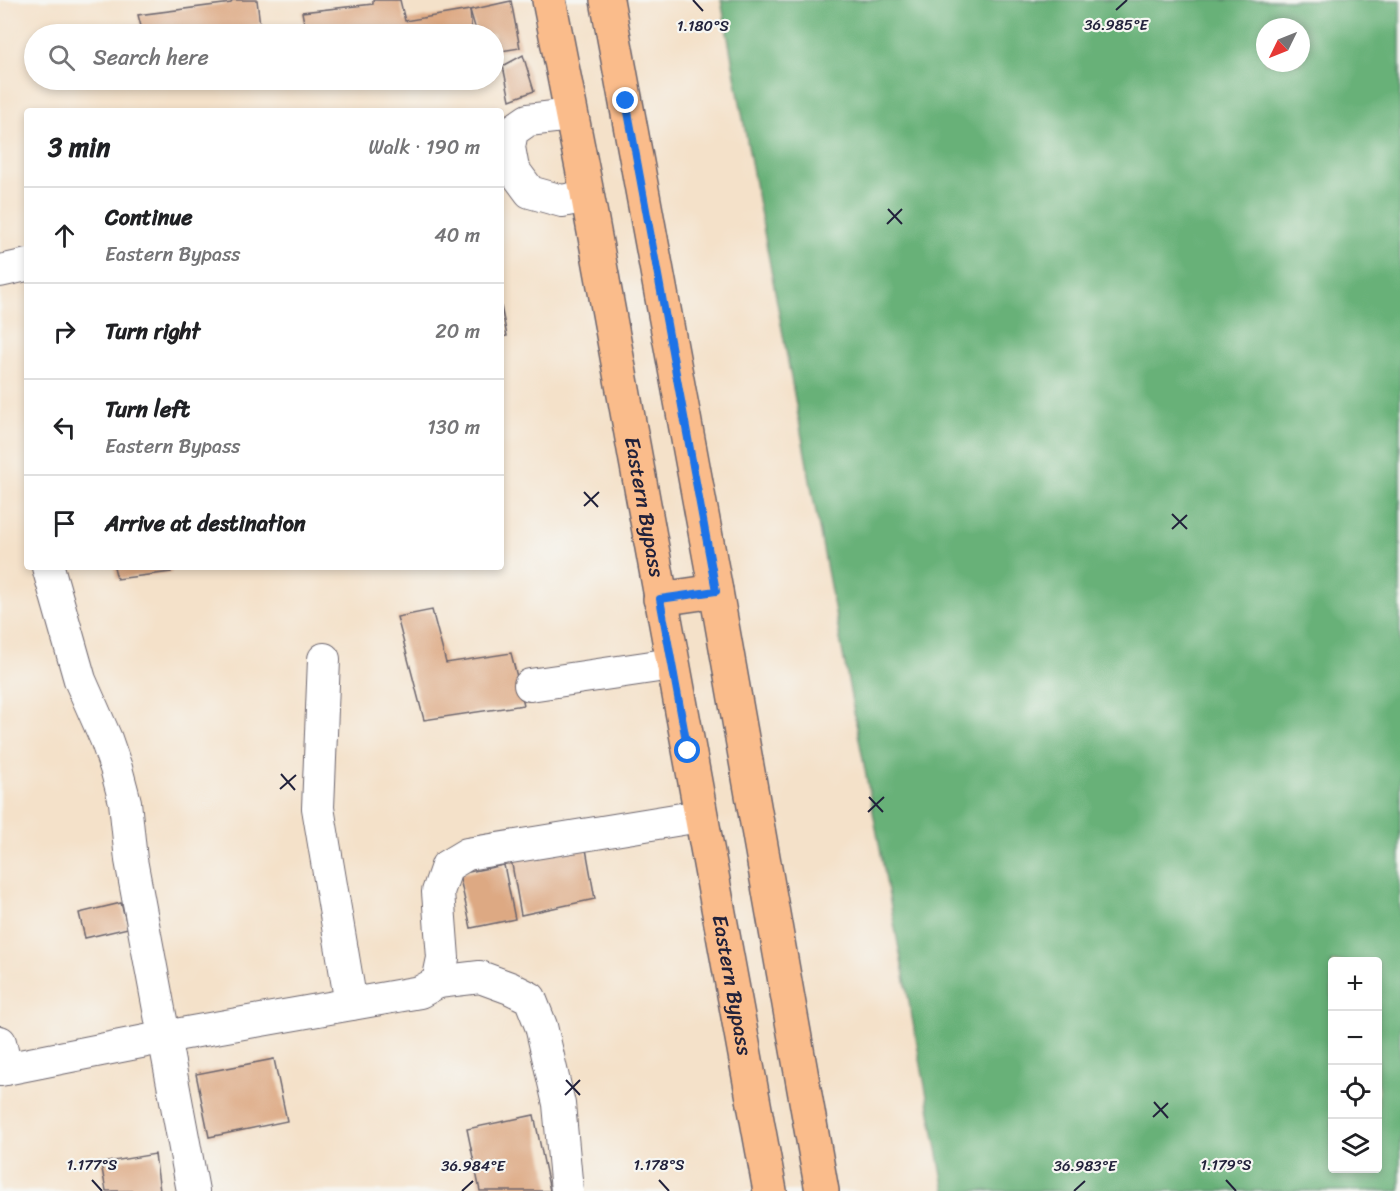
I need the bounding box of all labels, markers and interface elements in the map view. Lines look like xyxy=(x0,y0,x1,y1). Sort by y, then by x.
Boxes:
text: 36.985°E xyxy=(1084,12,1149,38)
text: 1.180°S xyxy=(677,13,729,39)
north arrow xyxy=(1256,18,1310,72)
search box xyxy=(24,24,504,90)
text: Search here xyxy=(93,38,209,77)
icon: search xyxy=(45,41,78,74)
route end xyxy=(612,87,638,113)
text: 3 min xyxy=(48,124,110,170)
text: Walk · 190 m xyxy=(368,130,480,165)
text: Continue xyxy=(105,198,193,237)
text: 40 m xyxy=(434,218,480,253)
icon: ahead xyxy=(48,219,81,252)
text: Eastern Bypass xyxy=(105,237,241,272)
text: Turn right xyxy=(105,312,200,351)
text: 20 m xyxy=(435,314,480,349)
icon: right xyxy=(48,315,81,348)
text: Turn left xyxy=(105,390,190,429)
text: 130 m xyxy=(427,410,480,445)
icon: left xyxy=(48,411,81,444)
text: Eastern Bypass xyxy=(105,429,241,464)
street label: Eastern Bypass xyxy=(613,434,676,581)
text: Arrive at destination xyxy=(105,504,306,543)
icon: arrive xyxy=(48,507,81,540)
route start xyxy=(674,737,700,763)
street label: Eastern Bypass xyxy=(701,912,764,1059)
map controls xyxy=(1328,957,1382,1173)
button: + xyxy=(1328,957,1382,1011)
button: − xyxy=(1328,1011,1382,1065)
button: locate xyxy=(1328,1065,1382,1119)
button: layers xyxy=(1328,1119,1382,1173)
text: 1.177°S xyxy=(67,1152,118,1178)
text: 1.178°S xyxy=(634,1152,685,1178)
text: 1.179°S xyxy=(1200,1152,1252,1178)
text: 36.984°E xyxy=(441,1153,506,1179)
text: 36.983°E xyxy=(1054,1153,1118,1179)

